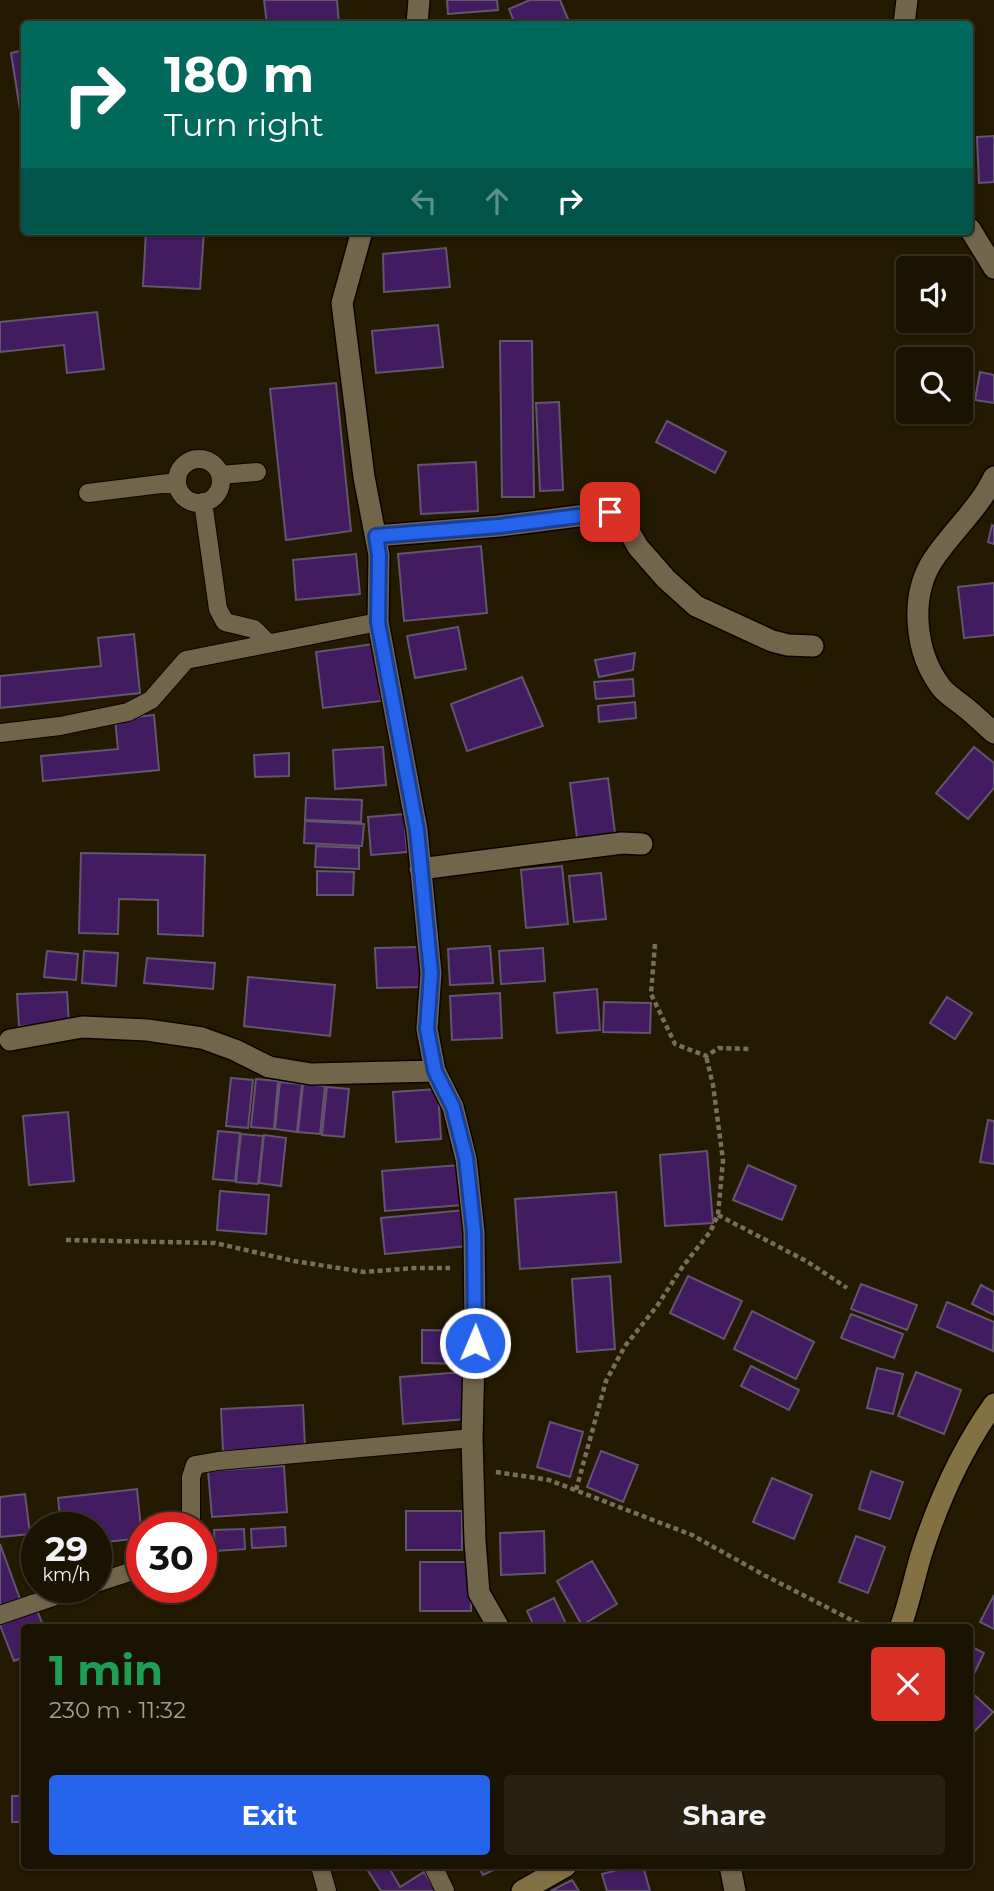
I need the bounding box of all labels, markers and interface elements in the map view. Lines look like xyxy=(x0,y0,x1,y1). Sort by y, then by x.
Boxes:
text: 180 m xyxy=(164,45,314,104)
icon: right xyxy=(49,49,140,140)
text: Turn right xyxy=(164,105,324,144)
icon: left xyxy=(405,182,443,220)
icon: ahead xyxy=(478,182,516,220)
icon: right xyxy=(551,182,589,220)
map controls xyxy=(896,256,973,424)
button: sound xyxy=(896,256,973,333)
button: search xyxy=(896,347,973,424)
pin xyxy=(580,482,640,542)
icon: arrive xyxy=(591,493,629,531)
position arrow xyxy=(438,1306,512,1380)
speed limit sign: 30 xyxy=(126,1512,217,1603)
text: 29 xyxy=(45,1527,88,1570)
text: km/h xyxy=(42,1564,91,1586)
text: 1 min xyxy=(49,1644,163,1696)
button: close xyxy=(871,1647,945,1721)
text: 230 m · 11:32 xyxy=(49,1696,186,1724)
button: Exit xyxy=(49,1775,490,1855)
button: Share xyxy=(504,1775,945,1855)

